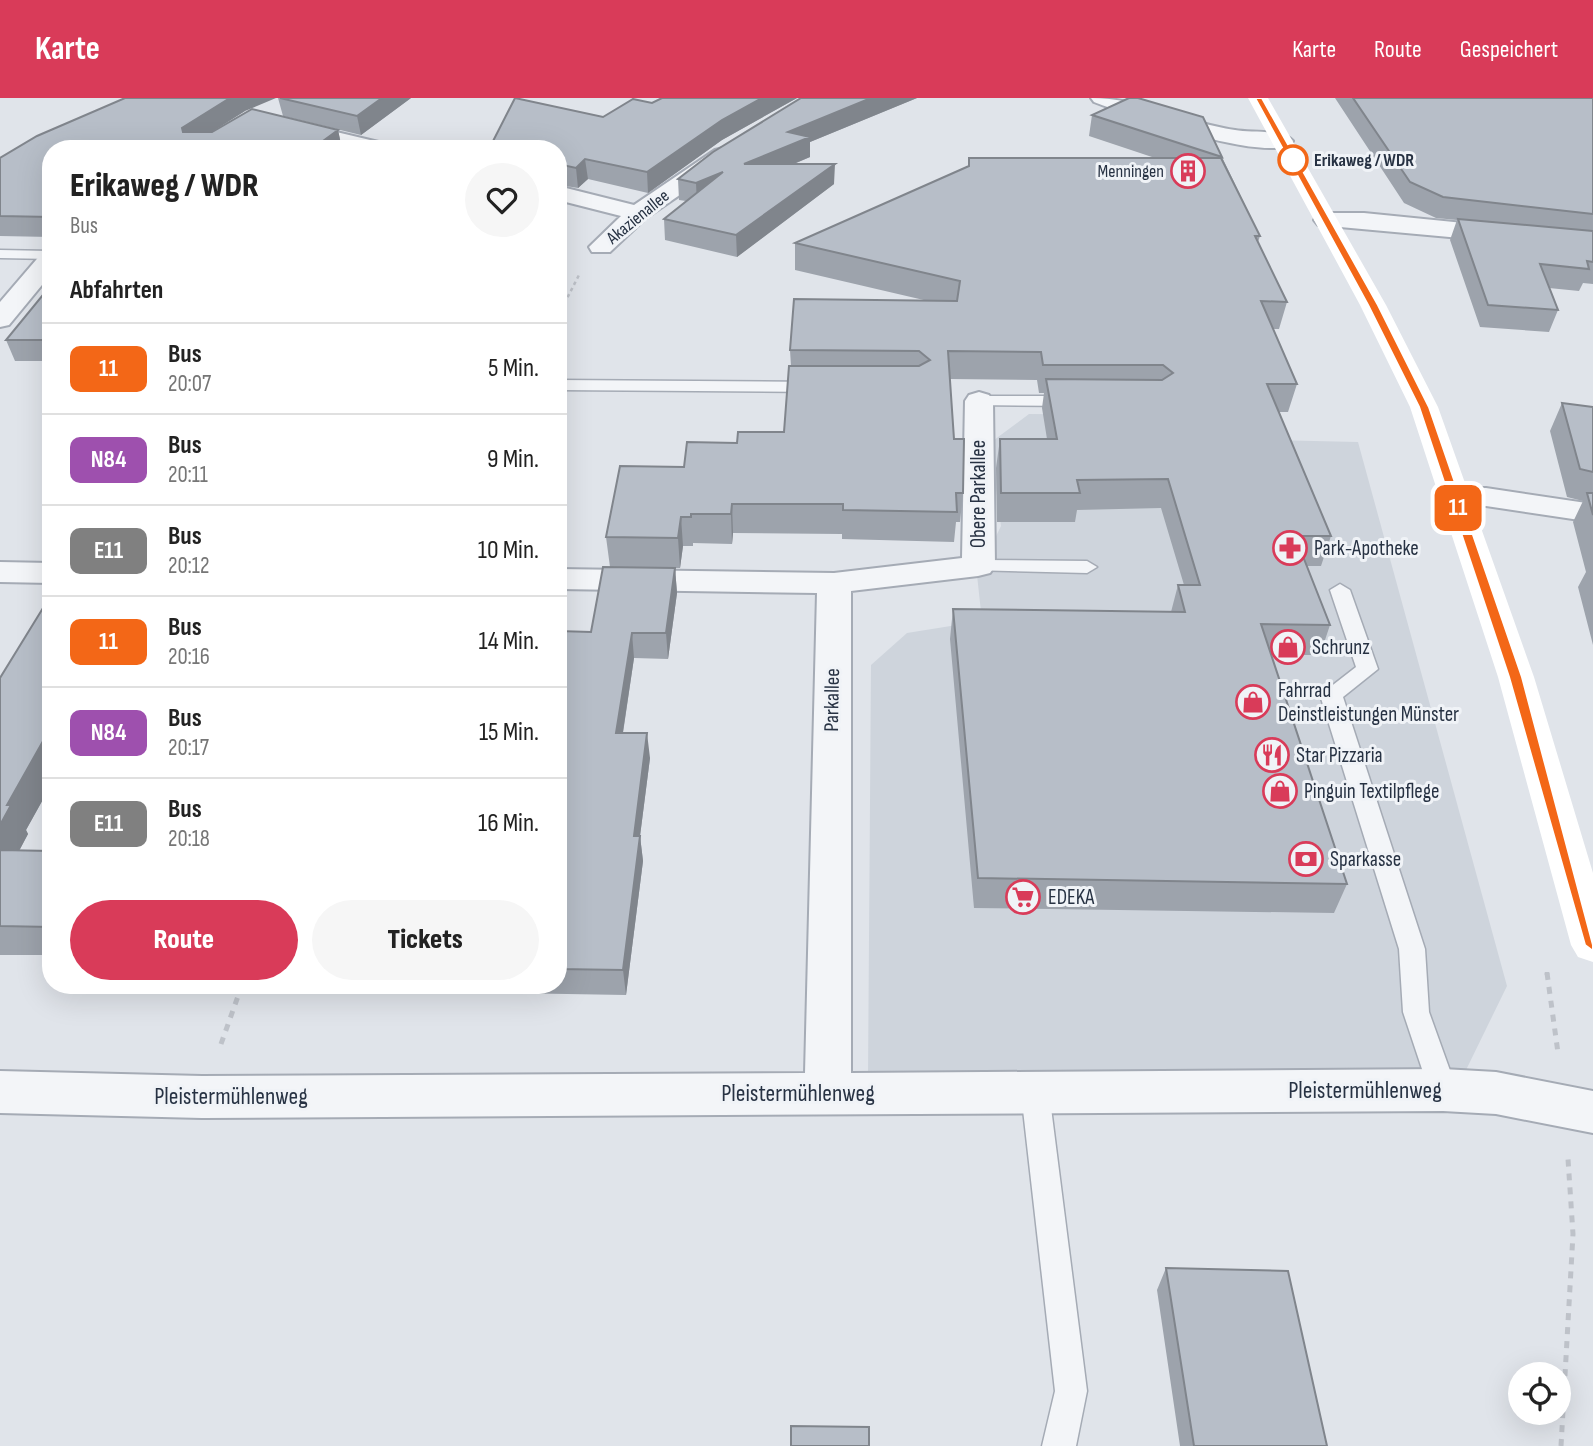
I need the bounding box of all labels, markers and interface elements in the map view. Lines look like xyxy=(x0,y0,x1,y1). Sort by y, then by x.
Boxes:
text: Karte xyxy=(35,29,100,69)
text: Karte xyxy=(1292,35,1336,64)
text: Route xyxy=(1374,35,1422,64)
text: Gespeichert xyxy=(1460,35,1558,64)
marker: Erikaweg / WDR xyxy=(1278,145,1308,175)
place label: Erikaweg / WDR xyxy=(1314,150,1414,171)
building icon: Menningen xyxy=(1169,152,1207,190)
place label: Menningen xyxy=(1098,161,1164,182)
button: heart xyxy=(465,163,539,237)
text: Erikaweg / WDR xyxy=(70,166,259,206)
street label: Akazienallee xyxy=(602,185,674,249)
text: Bus xyxy=(70,212,98,240)
text: Abfahrten xyxy=(70,275,163,306)
text: Bus xyxy=(168,339,202,370)
text: 5 Min. xyxy=(488,353,539,384)
text: 11 xyxy=(99,354,118,383)
text: 20:07 xyxy=(168,370,211,398)
text: Bus xyxy=(168,430,202,461)
street label: Obere Parkallee xyxy=(966,440,991,548)
text: 9 Min. xyxy=(487,444,539,475)
text: N84 xyxy=(91,445,126,474)
text: 20:11 xyxy=(168,461,208,489)
line badge: 11 xyxy=(1426,485,1490,531)
text: 11 xyxy=(1449,493,1467,522)
text: Bus xyxy=(168,521,202,552)
pharmacy icon: Park-Apotheke xyxy=(1271,529,1309,567)
text: 10 Min. xyxy=(478,535,539,566)
text: E11 xyxy=(94,536,123,565)
place label: Park-Apotheke xyxy=(1314,536,1419,561)
text: 20:12 xyxy=(168,552,210,580)
text: Bus xyxy=(168,612,202,643)
text: 14 Min. xyxy=(479,626,539,657)
text: 11 xyxy=(99,627,118,656)
shop icon: Schrunz xyxy=(1269,628,1307,666)
place label: Schrunz xyxy=(1312,635,1370,660)
text: 20:16 xyxy=(168,643,210,671)
street label: Parkallee xyxy=(819,668,845,732)
place label: Fahrrad Deinstleistungen Münster xyxy=(1278,678,1459,727)
shop icon: Fahrrad Deinstleistungen Münster xyxy=(1234,683,1272,721)
text: Bus xyxy=(168,703,202,734)
text: 15 Min. xyxy=(479,717,539,748)
text: N84 xyxy=(91,718,126,747)
text: 20:17 xyxy=(168,734,209,762)
restaurant icon: Star Pizzaria xyxy=(1253,736,1291,774)
place label: Star Pizzaria xyxy=(1296,743,1383,768)
shop icon: Pinguin Textilpflege xyxy=(1261,772,1299,810)
place label: Pinguin Textilpflege xyxy=(1304,779,1440,804)
text: Bus xyxy=(168,794,202,825)
text: 16 Min. xyxy=(478,808,539,839)
text: E11 xyxy=(94,809,123,838)
text: 20:18 xyxy=(168,825,210,853)
bank icon: Sparkasse xyxy=(1287,840,1325,878)
place label: Sparkasse xyxy=(1330,847,1401,872)
supermarket icon: EDEKA xyxy=(1004,878,1042,916)
place label: EDEKA xyxy=(1048,885,1095,910)
button: Route xyxy=(70,900,298,980)
button: Tickets xyxy=(312,900,539,980)
street label: Pleistermühlenweg xyxy=(1288,1076,1442,1105)
street label: Pleistermühlenweg xyxy=(721,1079,875,1108)
street label: Pleistermühlenweg xyxy=(154,1082,308,1111)
map controls xyxy=(1508,1362,1571,1425)
button: locate xyxy=(1508,1362,1571,1425)

